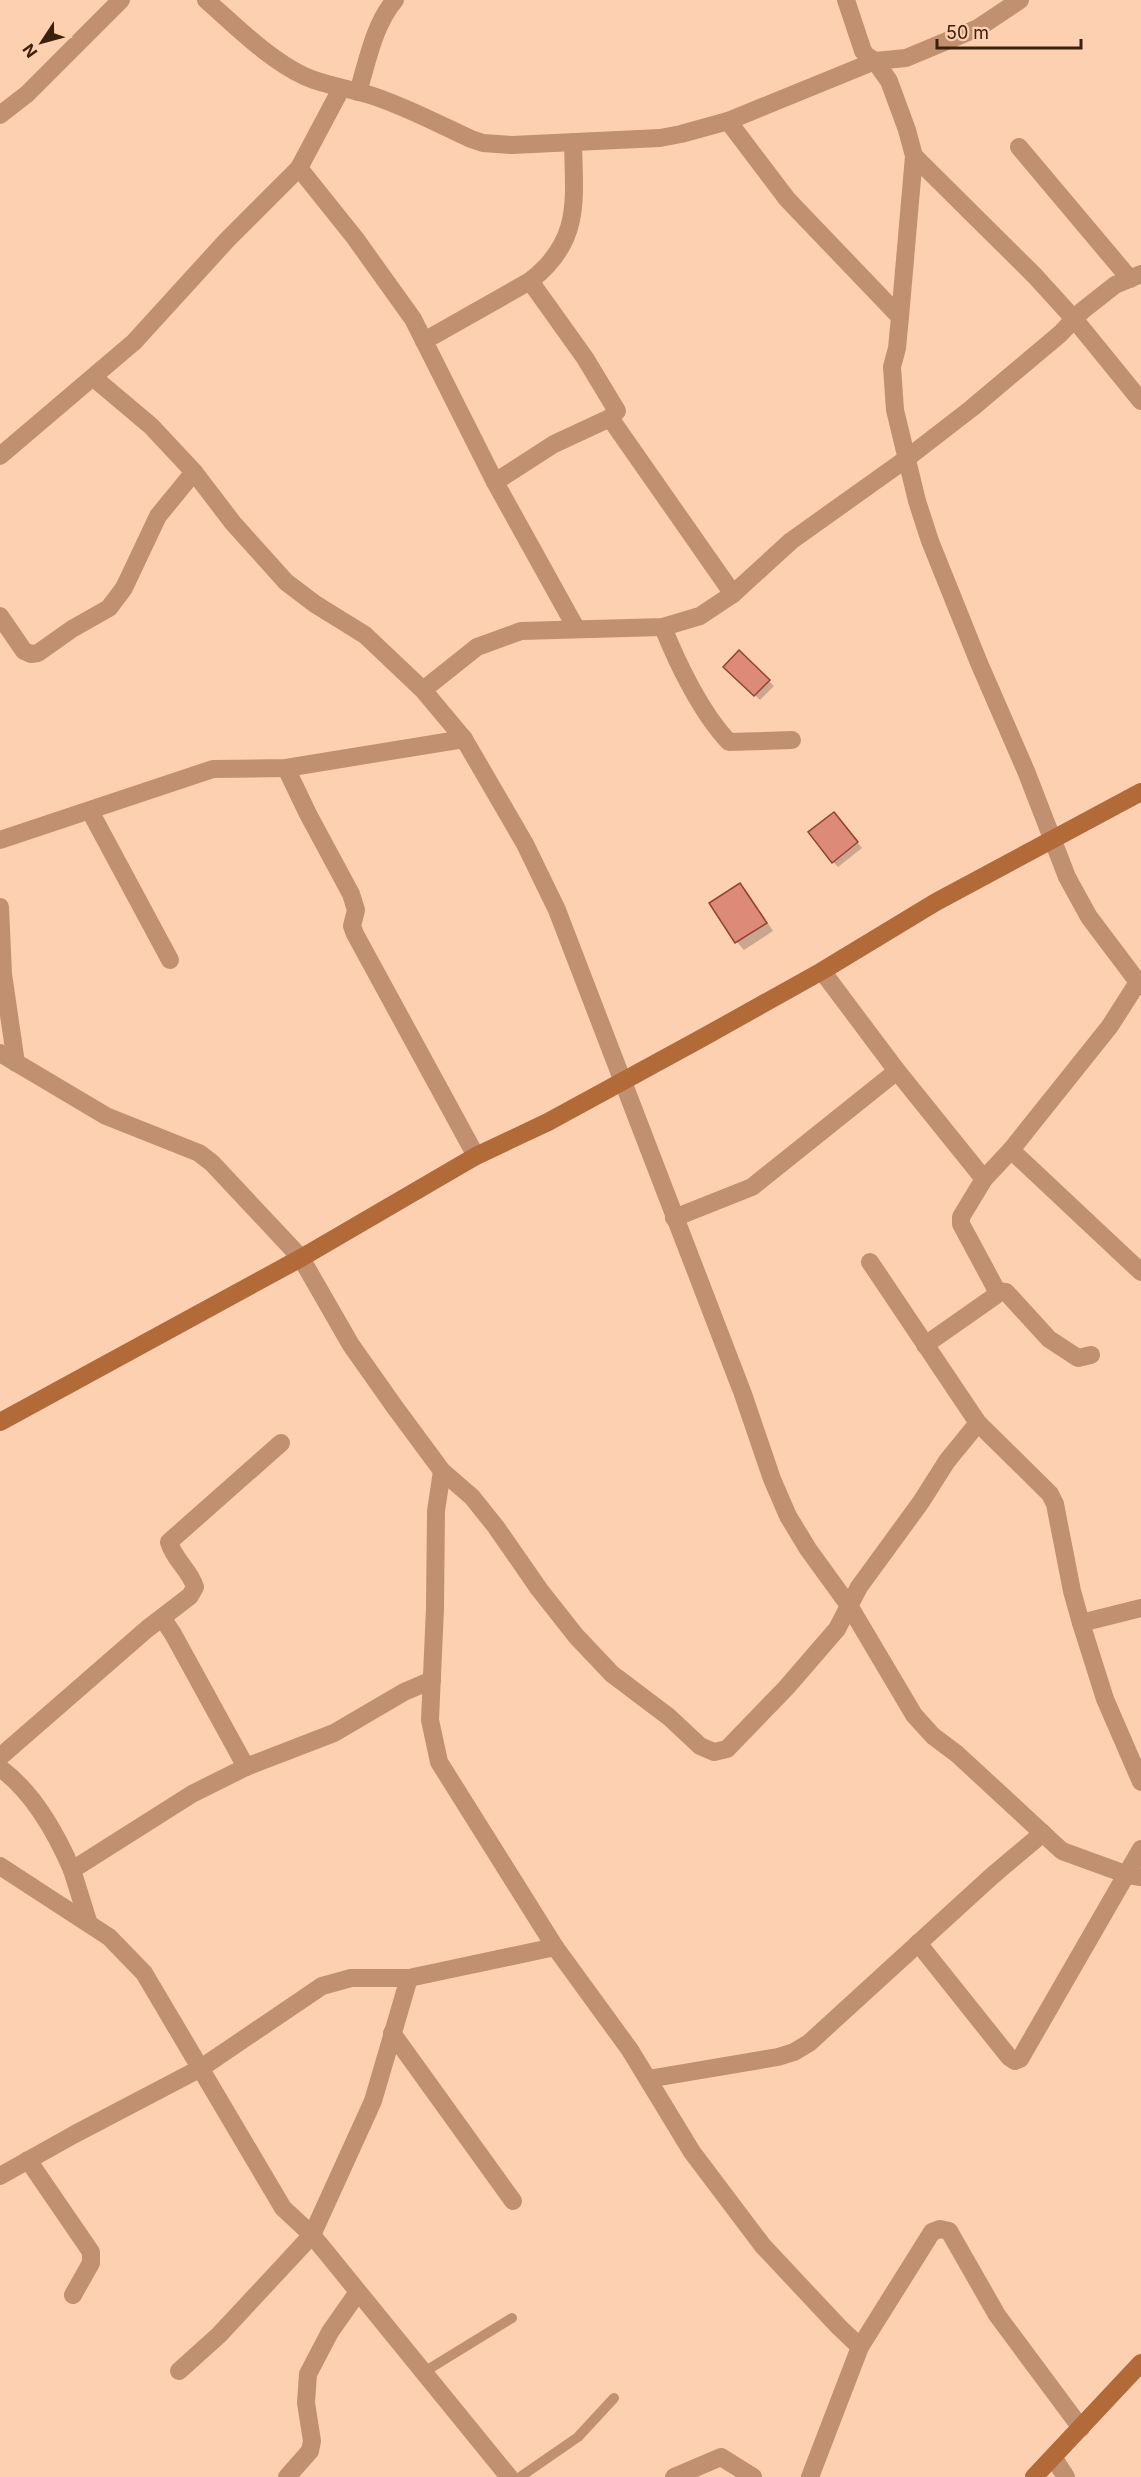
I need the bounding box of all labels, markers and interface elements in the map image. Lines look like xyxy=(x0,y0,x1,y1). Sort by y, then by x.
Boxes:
north arrow xyxy=(12,12,72,72)
scale bar xyxy=(937,12,1081,50)
text: 50 m xyxy=(946,22,989,43)
text: N xyxy=(18,40,42,62)

